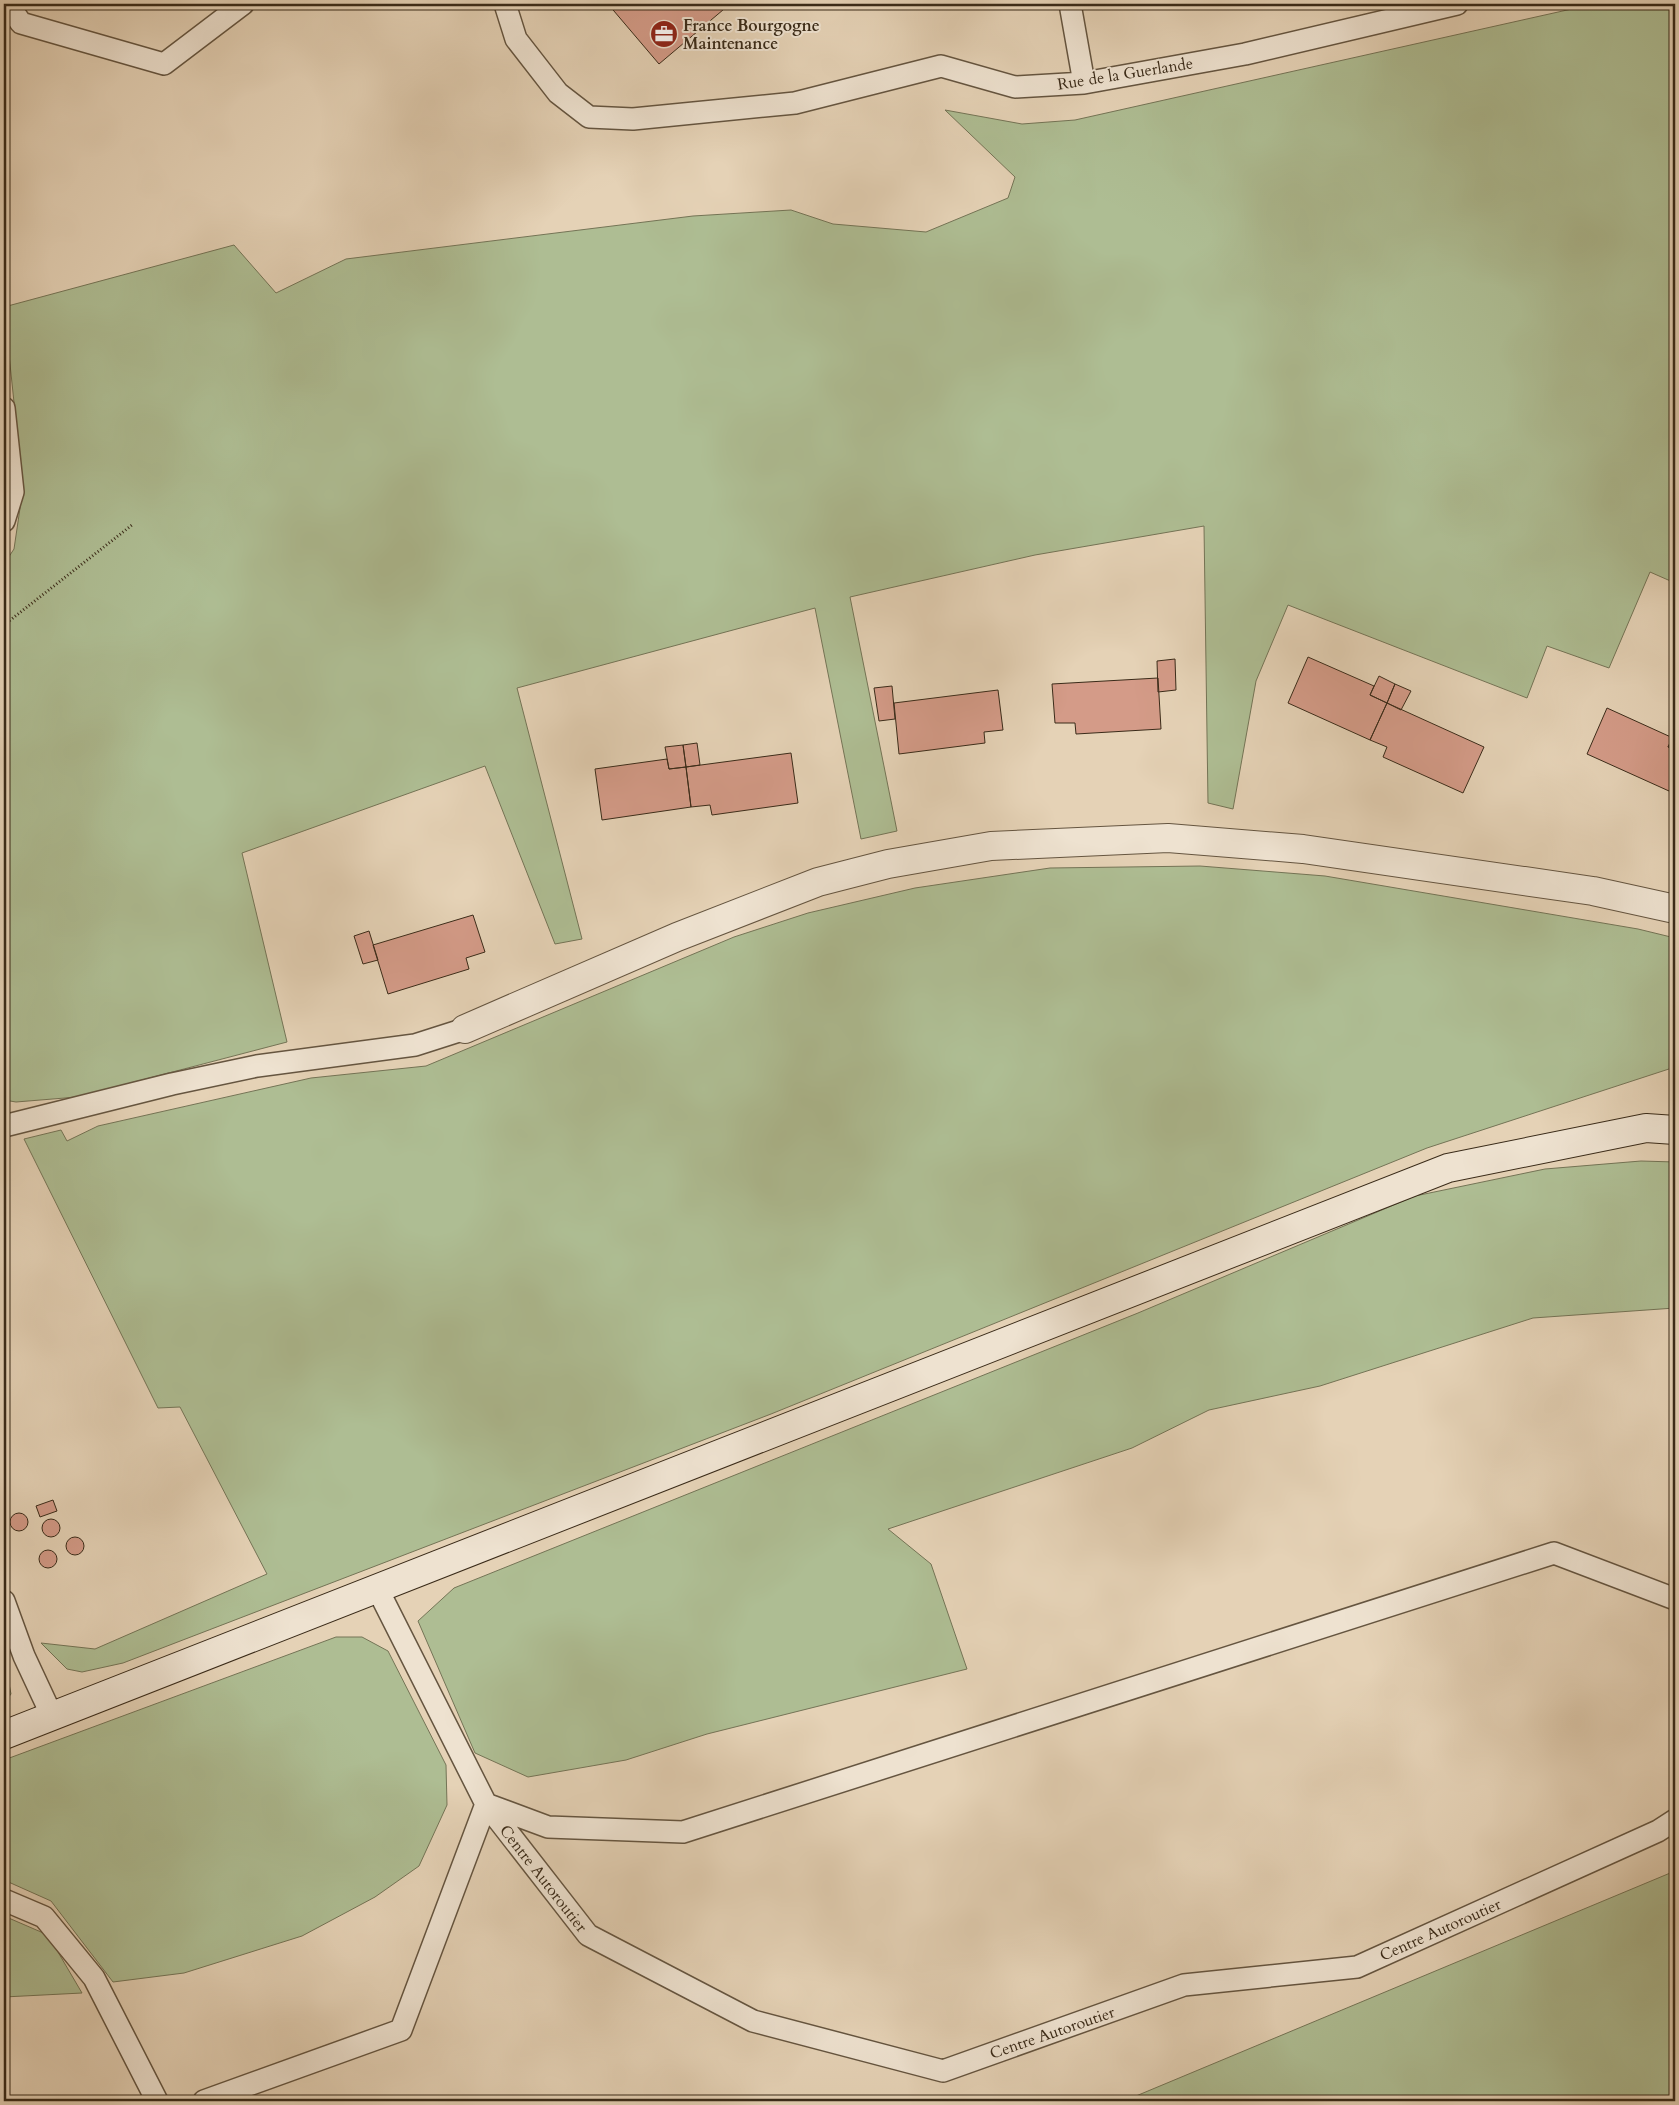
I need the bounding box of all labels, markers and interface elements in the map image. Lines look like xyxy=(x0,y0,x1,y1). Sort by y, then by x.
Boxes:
place label: France Bourgogne Maintenance xyxy=(683,15,820,55)
office icon: France Bourgogne Maintenance xyxy=(649,19,679,49)
street label: Rue de la Guerlande xyxy=(1056,52,1195,96)
street label: Centre Autoroutier xyxy=(494,1820,592,1937)
street label: Centre Autoroutier xyxy=(1376,1893,1505,1967)
street label: Centre Autoroutier xyxy=(987,2001,1118,2065)

